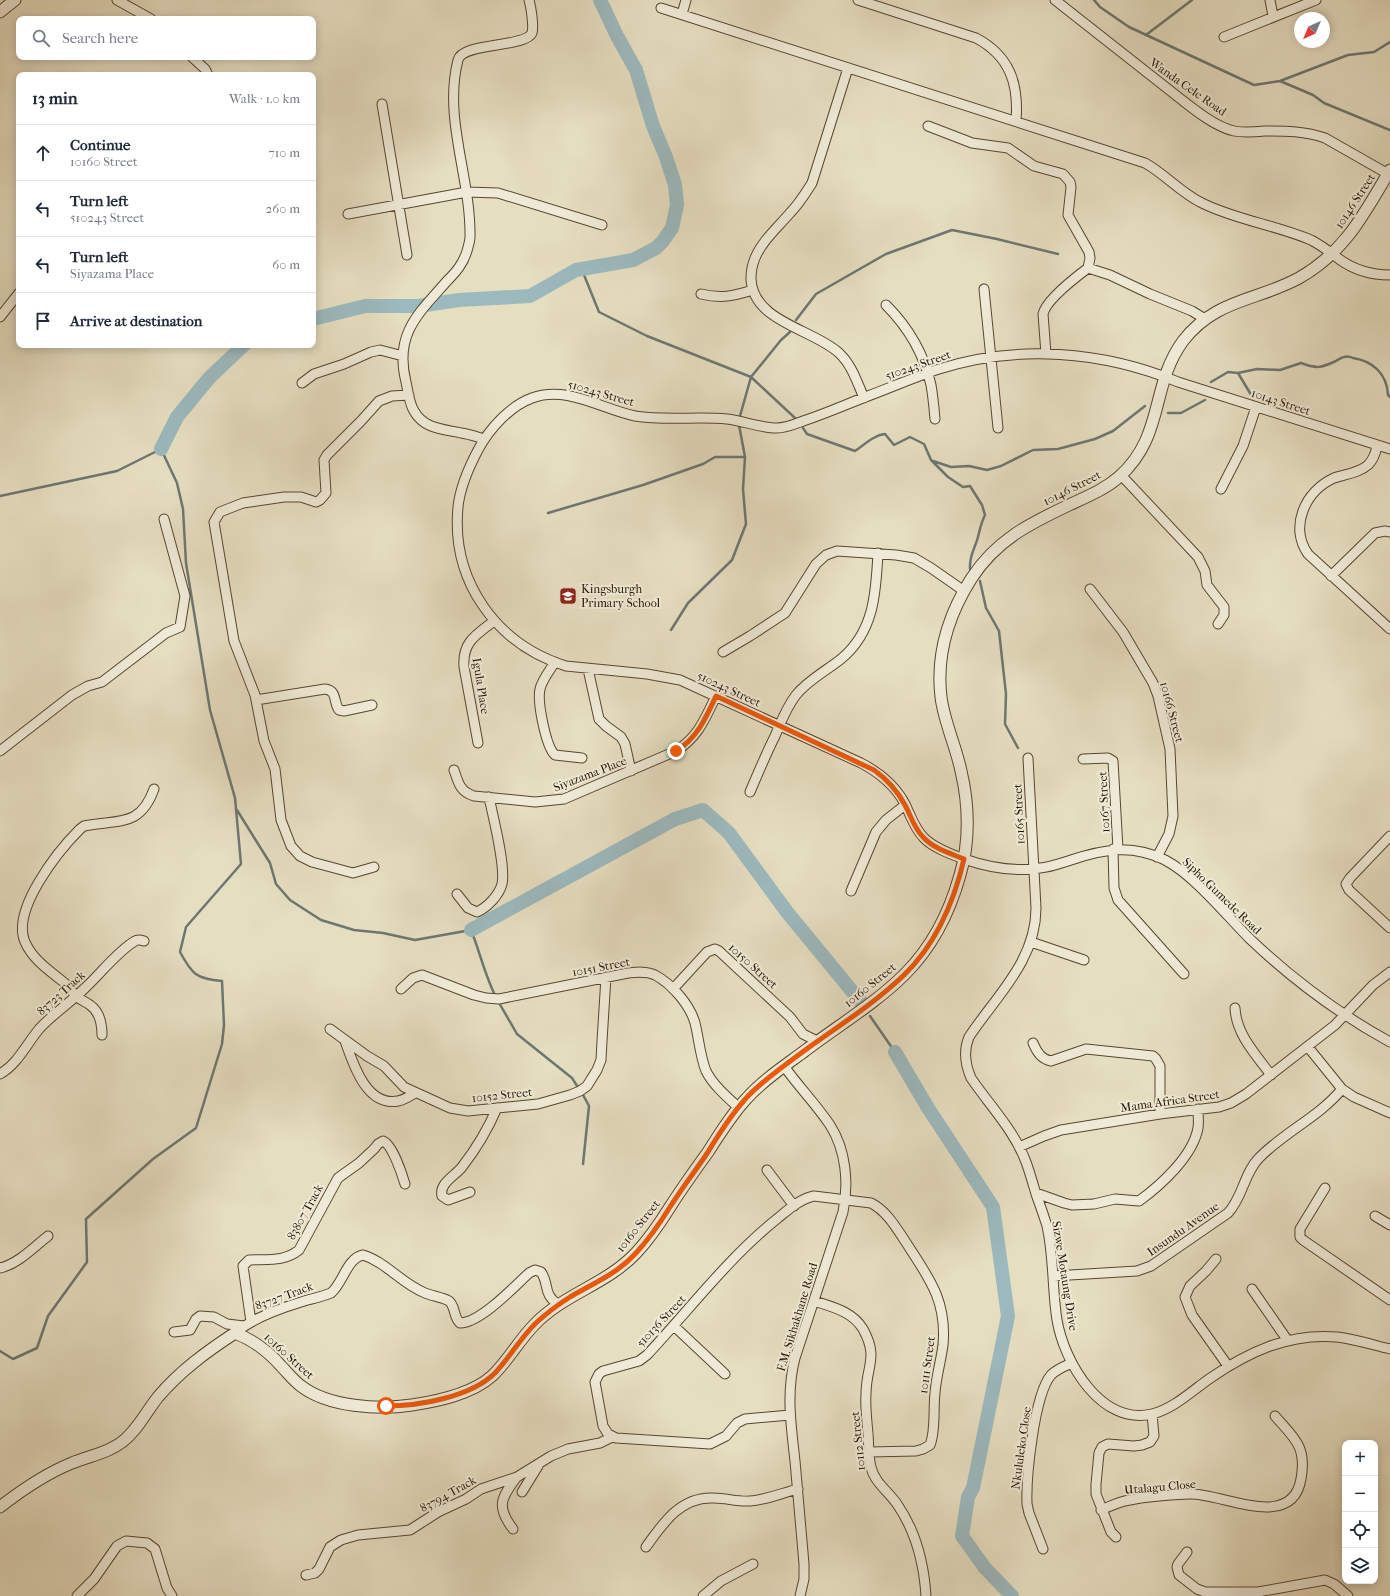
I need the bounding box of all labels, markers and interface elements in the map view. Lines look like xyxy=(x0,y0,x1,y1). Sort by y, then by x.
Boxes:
north arrow xyxy=(1294,12,1330,48)
search box xyxy=(16,16,316,60)
icon: search xyxy=(30,27,52,49)
text: Search here xyxy=(62,29,138,47)
street label: Wanda Cele Road xyxy=(1146,55,1229,119)
text: 13 min xyxy=(32,88,78,108)
text: Walk · 1.0 km xyxy=(229,91,300,106)
text: Continue xyxy=(70,136,130,154)
icon: ahead xyxy=(32,142,54,164)
text: 710 m xyxy=(268,145,300,160)
text: 10160 Street xyxy=(70,154,138,169)
street label: 10146 Street xyxy=(1332,170,1378,231)
text: Turn left xyxy=(70,192,128,210)
icon: left xyxy=(32,198,54,220)
text: 260 m xyxy=(266,201,300,216)
text: 510243 Street xyxy=(70,210,144,225)
text: Turn left xyxy=(70,248,128,266)
icon: left xyxy=(32,254,54,276)
text: 60 m xyxy=(272,257,300,272)
text: Siyazama Place xyxy=(70,266,154,281)
icon: arrive xyxy=(32,310,54,332)
text: Arrive at destination xyxy=(70,312,202,330)
street label: 510243 Street xyxy=(883,347,953,383)
street label: 510243 Street xyxy=(566,377,637,409)
street label: 10143 Street xyxy=(1250,386,1313,418)
street label: 10146 Street xyxy=(1041,467,1104,509)
place label: Kingsburgh Primary School xyxy=(581,582,661,610)
school or university icon: Kingsburgh Primary School xyxy=(558,586,578,606)
street label: Igula Place xyxy=(470,657,492,715)
street label: 510243 Street xyxy=(695,668,764,710)
street label: 10166 Street xyxy=(1157,680,1187,745)
route end xyxy=(667,742,685,760)
street label: Siyazama Place xyxy=(551,754,629,794)
street label: 10167 Street xyxy=(1095,770,1113,833)
street label: 10165 Street xyxy=(1010,783,1028,845)
street label: Sipho Gumede Road xyxy=(1180,855,1265,938)
street label: 10150 Street xyxy=(726,940,781,992)
street label: 10151 Street xyxy=(571,954,632,979)
street label: 10160 Street xyxy=(841,959,899,1010)
street label: 83723 Track xyxy=(34,967,88,1018)
street label: 10152 Street xyxy=(471,1085,534,1105)
street label: Mama Africa Street xyxy=(1119,1087,1221,1115)
street label: 83807 Track xyxy=(284,1181,326,1242)
street label: 10160 Street xyxy=(613,1197,663,1255)
street label: Insundu Avenue xyxy=(1144,1199,1222,1259)
street label: Sizwe Motaung Drive xyxy=(1049,1220,1081,1332)
street label: F.M. Sikhakhane Road xyxy=(774,1261,820,1373)
street label: 83727 Track xyxy=(253,1279,316,1313)
street label: 510136 Street xyxy=(633,1292,689,1350)
street label: 10160 Street xyxy=(261,1330,317,1383)
street label: 10111 Street xyxy=(916,1335,938,1395)
route start xyxy=(377,1397,395,1415)
street label: Nkululeko Close xyxy=(1008,1406,1034,1490)
street label: 10112 Street xyxy=(848,1410,868,1471)
map controls xyxy=(1342,1440,1378,1584)
button: + xyxy=(1342,1440,1378,1476)
street label: 83794 Track xyxy=(418,1472,479,1515)
button: − xyxy=(1342,1476,1378,1512)
street label: Utalagu Close xyxy=(1124,1477,1196,1497)
button: locate xyxy=(1342,1512,1378,1548)
button: layers xyxy=(1342,1548,1378,1584)

